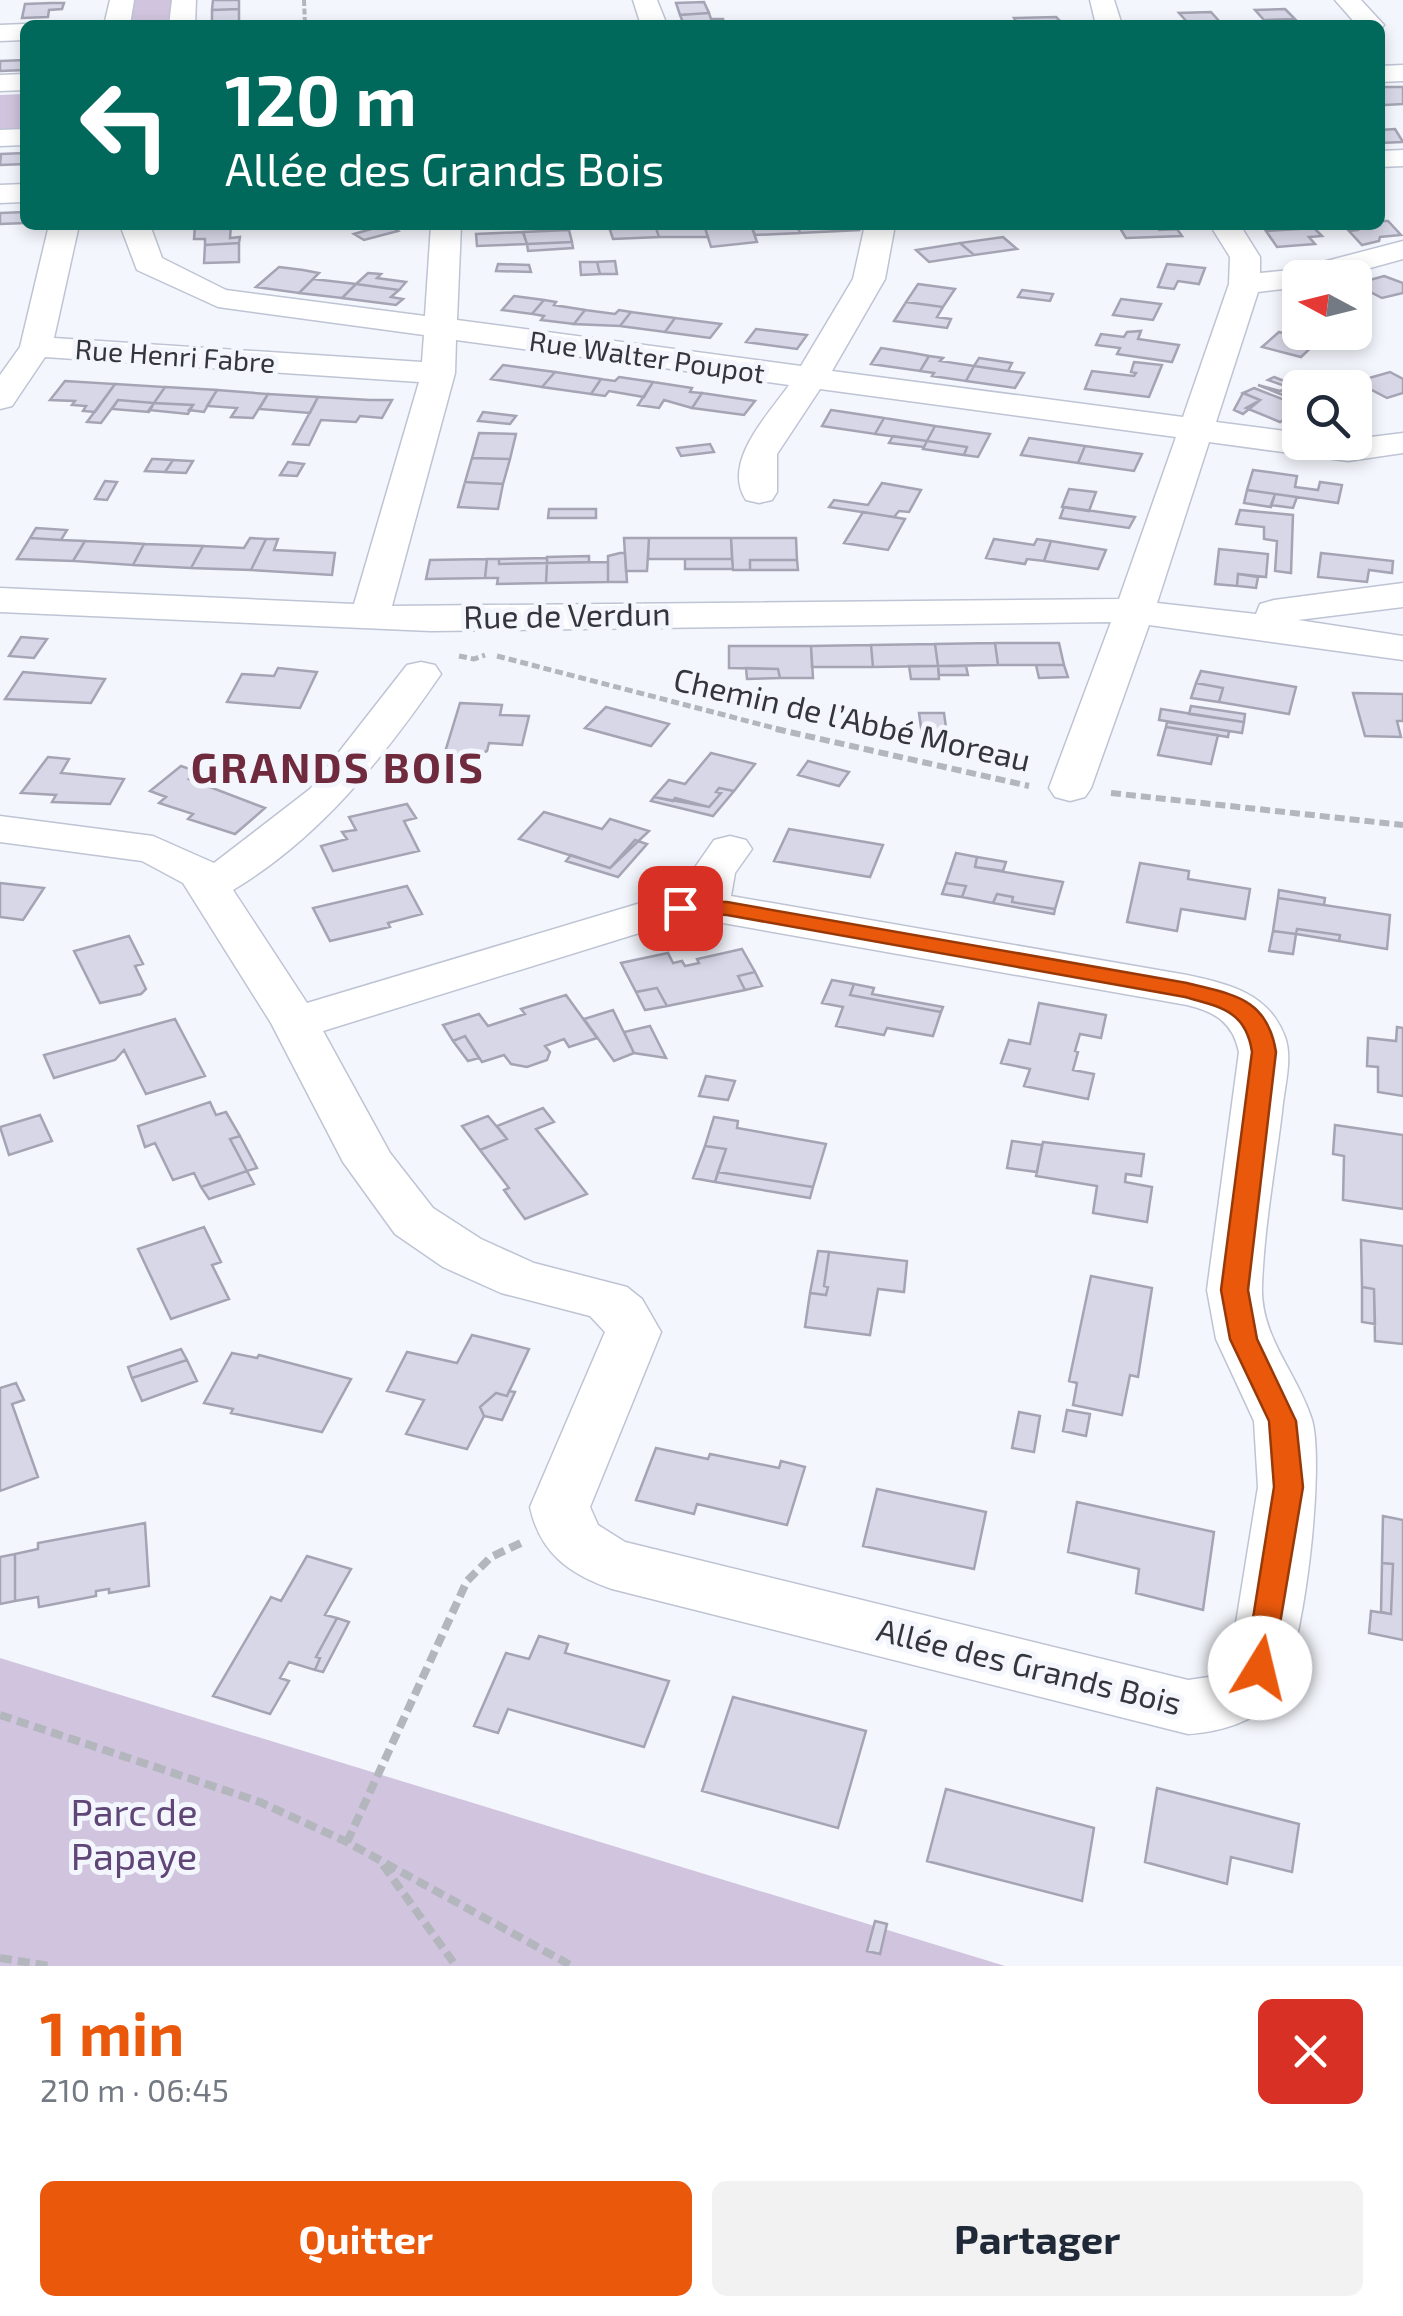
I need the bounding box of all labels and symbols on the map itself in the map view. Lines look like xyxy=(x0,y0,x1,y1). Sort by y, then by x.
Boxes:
north arrow xyxy=(1282,260,1372,350)
street label: Rue Walter Poupot xyxy=(527,323,767,389)
street label: Rue Henri Fabre xyxy=(74,331,276,379)
street label: Rue de Verdun xyxy=(463,593,671,635)
street label: Chemin de l’Abbé Moreau xyxy=(670,658,1035,778)
district label: GRANDS BOIS xyxy=(191,741,485,791)
pin xyxy=(638,866,723,951)
street label: Allée des Grands Bois xyxy=(873,1609,1186,1721)
position arrow xyxy=(1208,1616,1312,1720)
park label: Parc de Papaye xyxy=(70,1788,198,1878)

